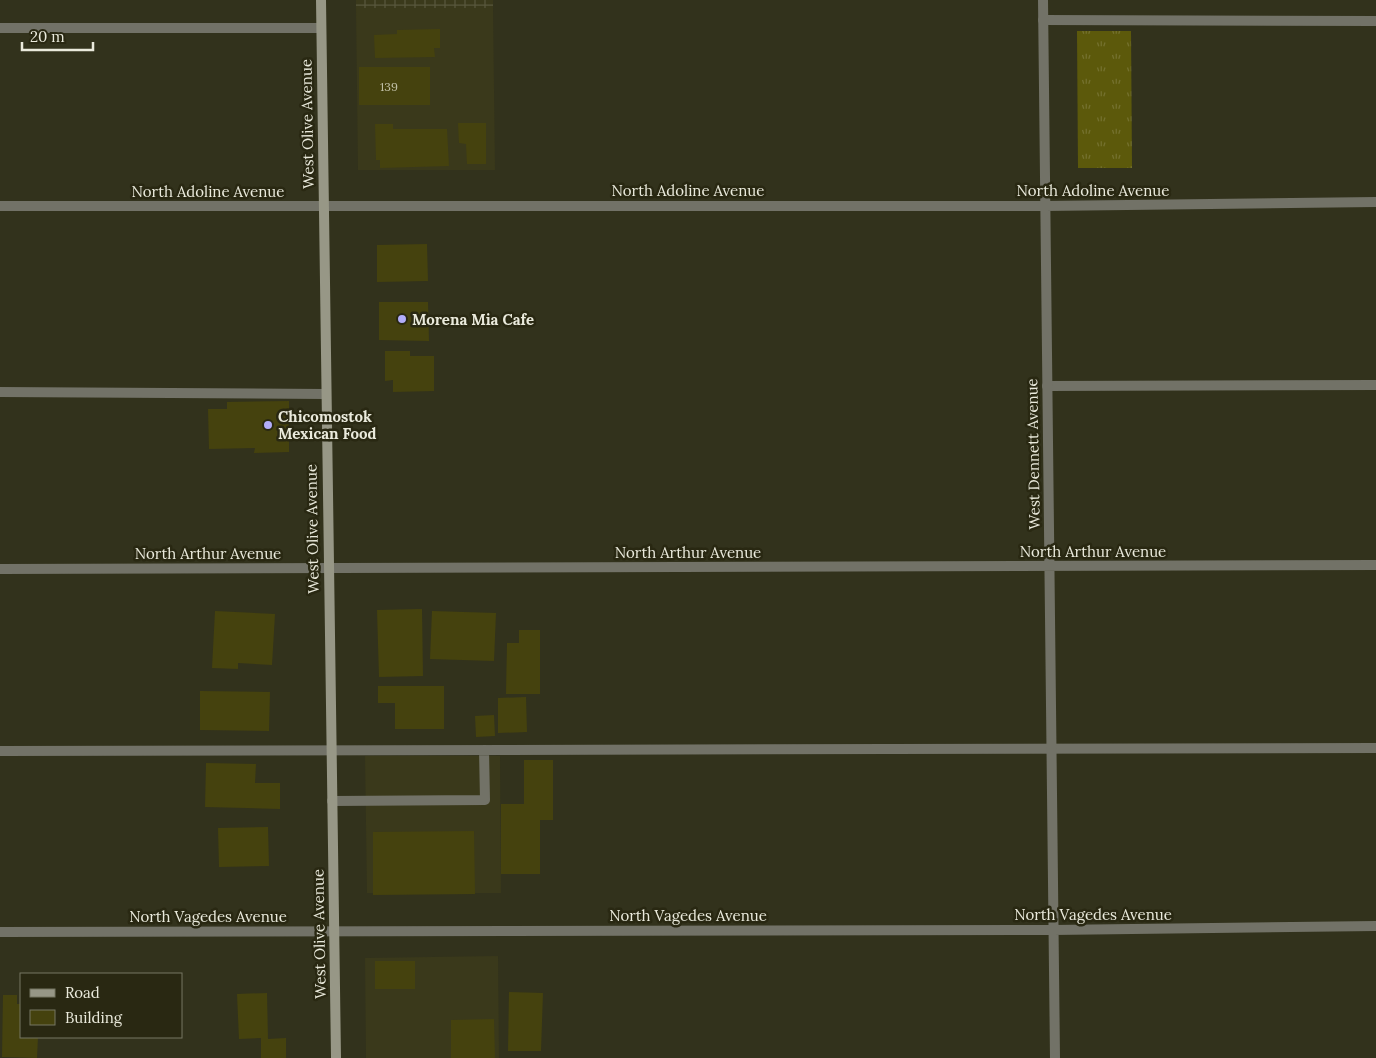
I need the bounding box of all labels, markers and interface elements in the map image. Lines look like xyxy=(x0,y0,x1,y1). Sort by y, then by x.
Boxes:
scale bar xyxy=(22,20,94,52)
text: 20 m xyxy=(30,27,65,46)
street label: West Olive Avenue xyxy=(296,59,318,189)
house number: 139 xyxy=(380,79,398,94)
street label: North Adoline Avenue xyxy=(612,181,764,200)
street label: North Adoline Avenue xyxy=(1017,181,1169,200)
street label: North Adoline Avenue xyxy=(132,182,284,201)
place label: Morena Mia Cafe xyxy=(412,310,534,329)
marker: Morena Mia Cafe xyxy=(396,313,408,325)
street label: West Dennett Avenue xyxy=(1022,378,1044,530)
place label: Chicomostok Mexican Food xyxy=(278,407,376,443)
marker: Chicomostok Mexican Food xyxy=(262,419,274,431)
street label: West Olive Avenue xyxy=(301,464,323,594)
street label: North Arthur Avenue xyxy=(1020,542,1166,561)
street label: North Arthur Avenue xyxy=(615,543,761,562)
street label: North Arthur Avenue xyxy=(135,544,281,563)
street label: West Olive Avenue xyxy=(308,869,330,999)
street label: North Vagedes Avenue xyxy=(1014,905,1172,924)
street label: North Vagedes Avenue xyxy=(609,906,767,925)
street label: North Vagedes Avenue xyxy=(129,907,287,926)
legend xyxy=(20,973,182,1038)
text: Road xyxy=(65,983,100,1002)
text: Building xyxy=(65,1008,123,1027)

